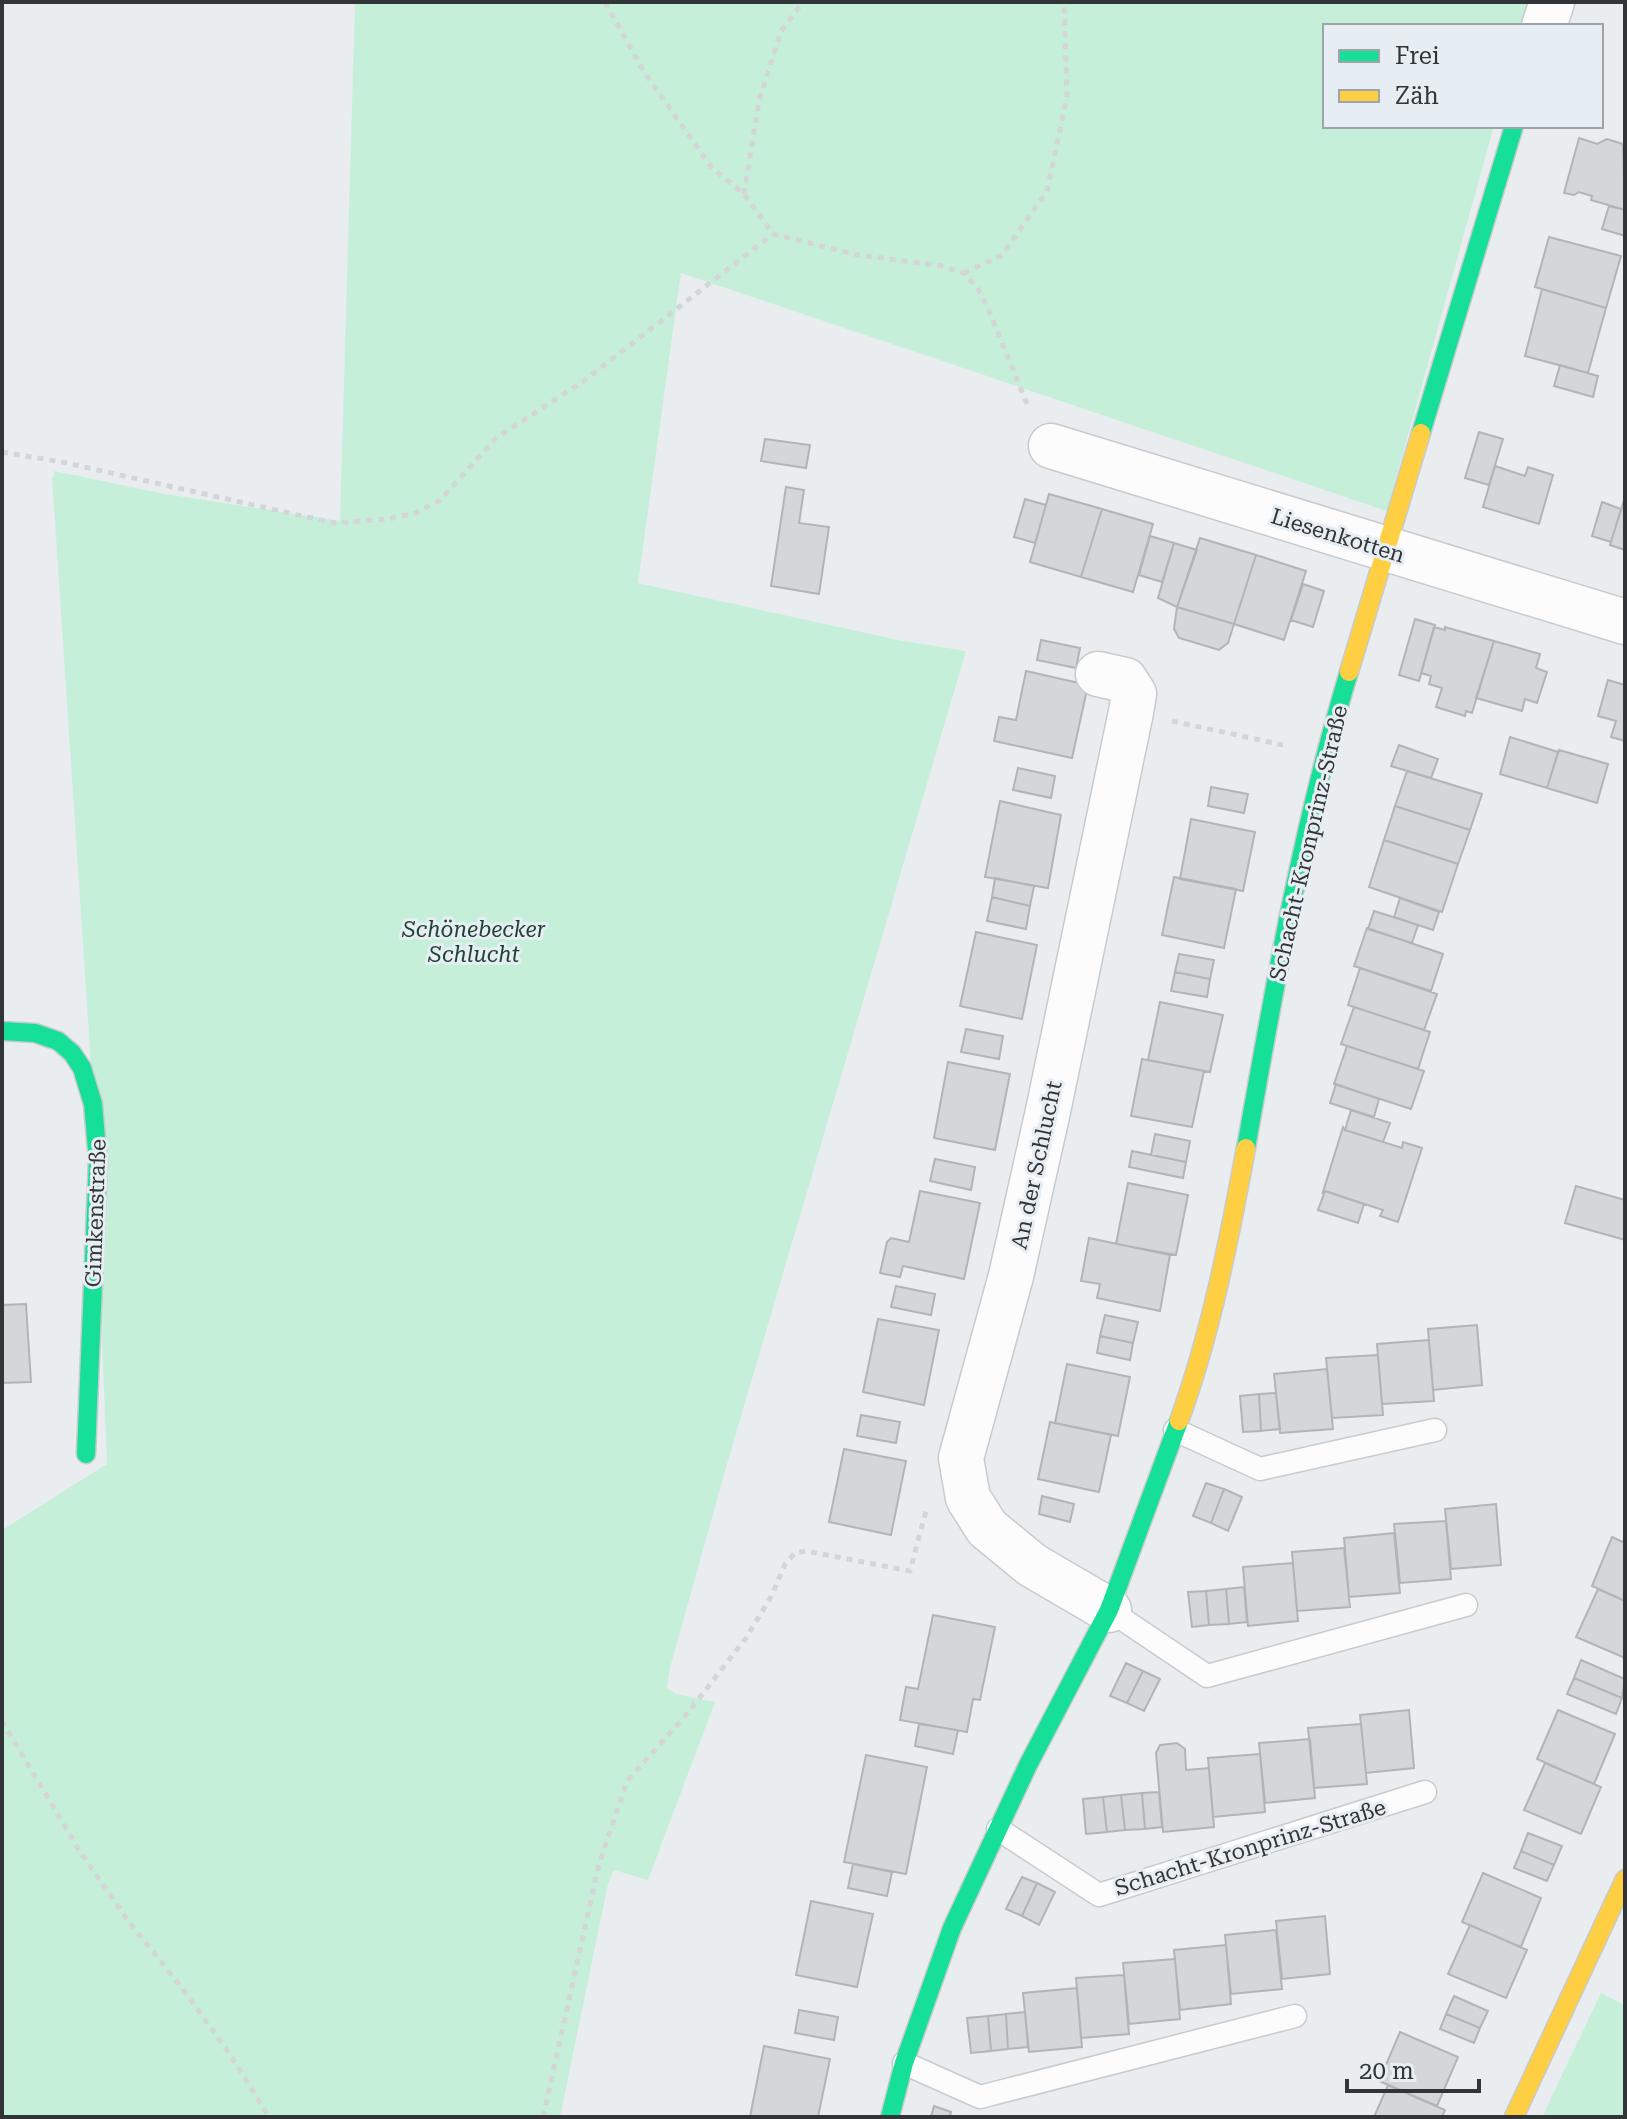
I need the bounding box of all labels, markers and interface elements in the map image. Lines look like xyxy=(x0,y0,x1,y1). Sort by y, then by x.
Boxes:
legend xyxy=(1323,24,1603,128)
text: Frei xyxy=(1395,42,1440,70)
text: Zäh xyxy=(1395,82,1439,110)
street label: Liesenkotten xyxy=(1268,503,1408,568)
street label: Schacht-Kronprinz-Straße xyxy=(1265,703,1352,983)
park label: Schönebecker Schlucht xyxy=(401,917,546,967)
street label: An der Schlucht xyxy=(1006,1079,1067,1252)
street label: Gimkenstraße xyxy=(80,1138,111,1288)
street label: Schacht-Kronprinz-Straße xyxy=(1112,1794,1389,1901)
scale bar xyxy=(1347,2043,1479,2093)
text: 20 m xyxy=(1359,2057,1414,2085)

